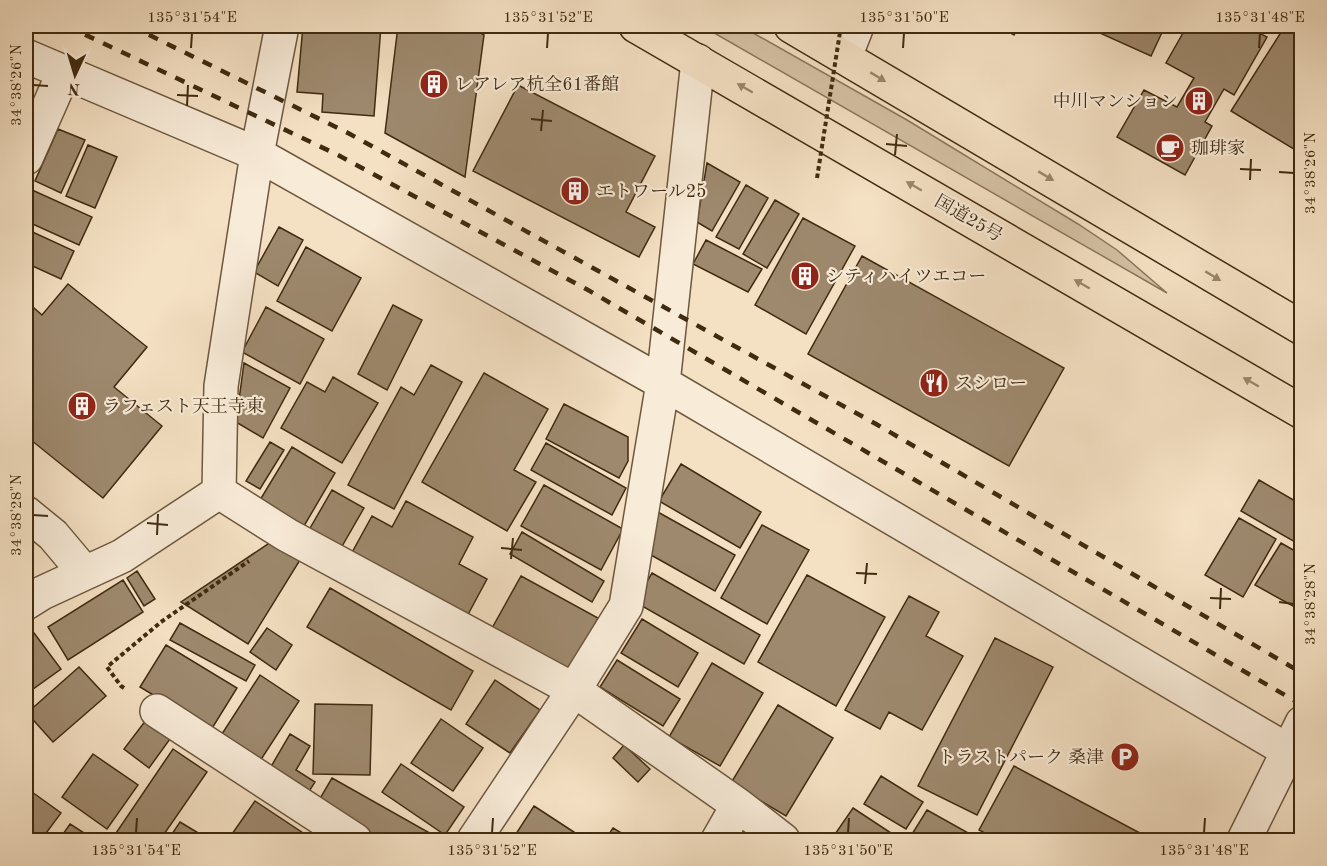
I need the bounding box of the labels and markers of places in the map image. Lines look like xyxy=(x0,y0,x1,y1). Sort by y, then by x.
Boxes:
building icon: レアレア杭全61番館 xyxy=(418,68,450,100)
place label: レアレア杭全61番館 xyxy=(455,74,619,94)
building icon: 中川マンション xyxy=(1183,85,1215,117)
place label: 中川マンション xyxy=(1053,91,1178,111)
cafe icon: 珈琲家 xyxy=(1154,132,1186,164)
place label: 珈琲家 xyxy=(1191,138,1245,158)
building icon: エトワール25 xyxy=(559,175,591,207)
place label: エトワール25 xyxy=(596,183,707,201)
building icon: シティハイツエコー xyxy=(789,260,821,292)
place label: シティハイツエコー xyxy=(826,268,986,286)
restaurant icon: スシロー xyxy=(918,367,950,399)
place label: スシロー xyxy=(955,375,1027,393)
building icon: ラフェスト天王寺東 xyxy=(66,390,98,422)
place label: ラフェスト天王寺東 xyxy=(103,396,264,416)
parking icon: トラストパーク 桑津 xyxy=(1109,741,1141,773)
place label: トラストパーク 桑津 xyxy=(938,748,1104,767)

